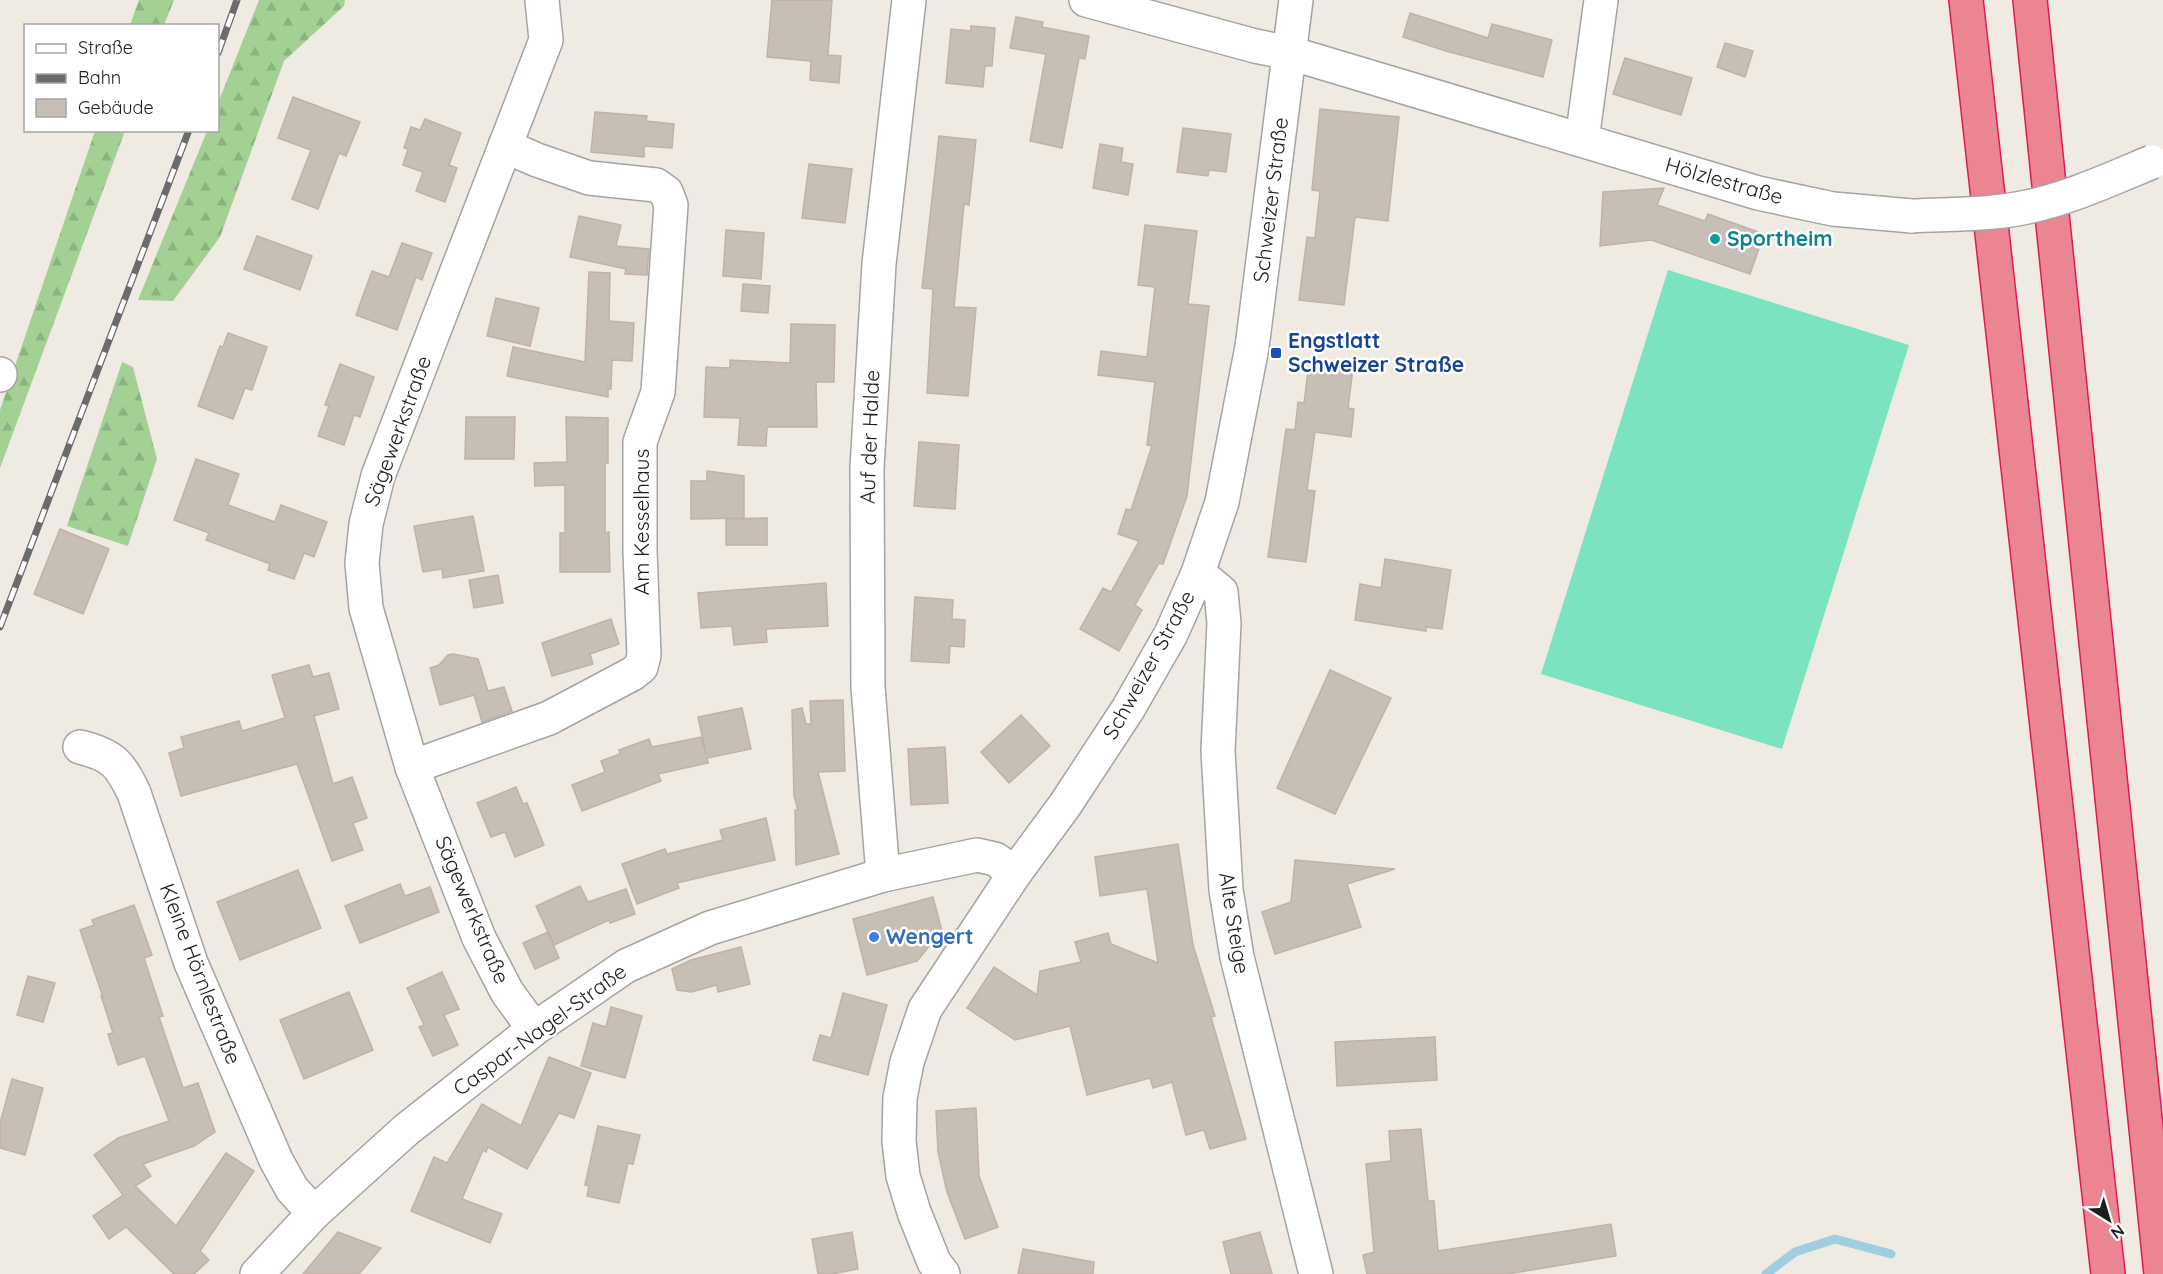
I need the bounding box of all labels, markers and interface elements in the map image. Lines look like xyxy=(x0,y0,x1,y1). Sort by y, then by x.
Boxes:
legend xyxy=(24,24,219,132)
text: Straße xyxy=(78,36,133,59)
text: Bahn xyxy=(78,66,121,89)
text: Gebäude xyxy=(78,96,154,119)
street label: Schweizer Straße xyxy=(1247,116,1293,284)
street label: Hölzlestraße xyxy=(1662,151,1786,209)
place label: Sportheim xyxy=(1727,225,1833,251)
marker: Sportheim xyxy=(1708,232,1722,246)
place label: Engstlatt Schweizer Straße xyxy=(1288,327,1464,377)
marker: Engstlatt Schweizer Straße xyxy=(1269,346,1283,360)
street label: Sägewerkstraße xyxy=(358,352,436,509)
street label: Auf der Halde xyxy=(854,370,884,504)
street label: Am Kesselhaus xyxy=(628,449,654,595)
street label: Schweizer Straße xyxy=(1096,585,1200,744)
street label: Sägewerkstraße xyxy=(430,832,516,987)
street label: Alte Steige xyxy=(1214,870,1256,976)
street label: Kleine Hörnlestraße xyxy=(154,880,247,1068)
place label: Wengert xyxy=(886,923,973,949)
marker: Wengert xyxy=(867,930,881,944)
street label: Caspar-Nagel-Straße xyxy=(448,958,631,1101)
north arrow xyxy=(2079,1190,2139,1250)
text: N xyxy=(2107,1220,2129,1244)

